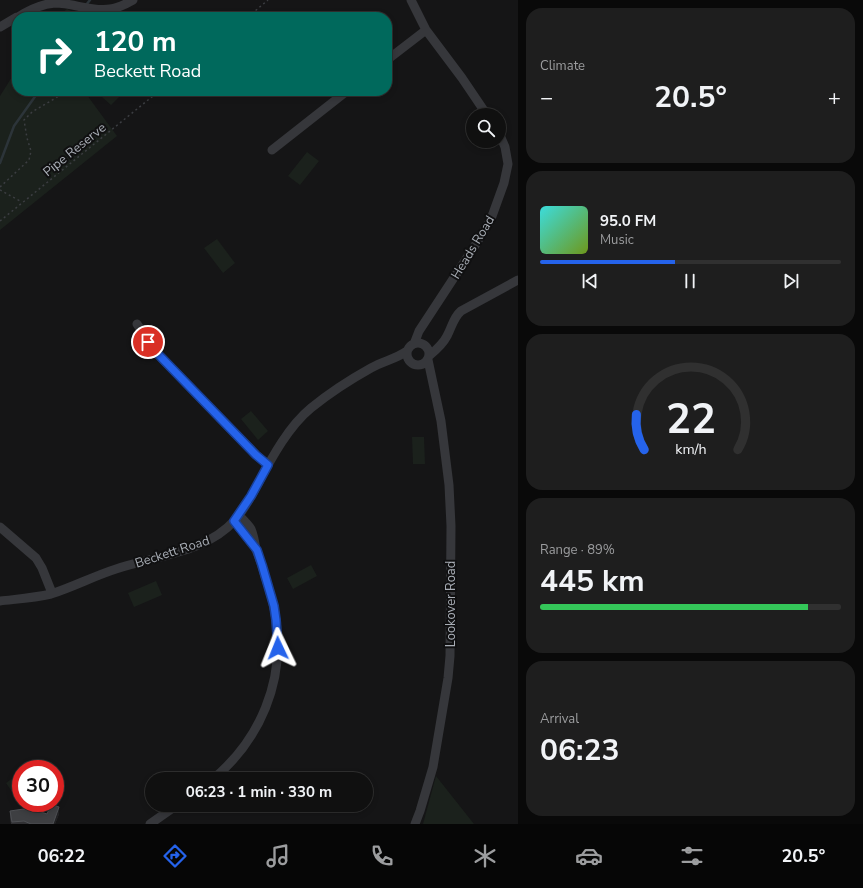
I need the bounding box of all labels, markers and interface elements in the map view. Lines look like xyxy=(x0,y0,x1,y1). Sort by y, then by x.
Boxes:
text: 120 m xyxy=(94,23,177,61)
icon: right xyxy=(28,28,80,80)
text: Climate xyxy=(540,57,585,75)
text: Beckett Road xyxy=(94,59,201,83)
text: 20.5° xyxy=(654,77,727,118)
text: − xyxy=(540,83,553,113)
text: + xyxy=(828,83,841,113)
map controls xyxy=(466,108,506,148)
button: search xyxy=(466,108,506,148)
street label: Pipe Reserve xyxy=(39,119,110,181)
text: 95.0 FM xyxy=(600,211,656,231)
street label: Heads Road xyxy=(447,212,499,283)
text: Music xyxy=(600,231,634,249)
icon: previous xyxy=(579,270,601,292)
icon: pause xyxy=(679,270,701,292)
icon: next xyxy=(780,270,802,292)
pin xyxy=(131,325,165,359)
icon: arrive xyxy=(137,331,159,353)
text: 22 xyxy=(666,391,715,448)
text: km/h xyxy=(675,440,706,459)
street label: Beckett Road xyxy=(133,531,212,572)
text: Range · 89% xyxy=(540,541,615,559)
street label: Lookover Road xyxy=(442,561,460,647)
text: 445 km xyxy=(540,561,645,602)
position arrow xyxy=(257,627,299,669)
text: Arrival xyxy=(540,710,579,728)
text: 06:23 xyxy=(540,730,619,771)
speed limit sign: 30 xyxy=(12,760,64,812)
text: 06:23 · 1 min · 330 m xyxy=(186,782,332,802)
icon: directions xyxy=(161,842,189,870)
icon: music xyxy=(264,842,292,870)
icon: phone xyxy=(368,842,396,870)
icon: climate xyxy=(471,842,499,870)
icon: car xyxy=(575,842,603,870)
icon: filters xyxy=(678,842,706,870)
text: 06:22 xyxy=(38,844,85,868)
text: 20.5° xyxy=(782,844,825,868)

